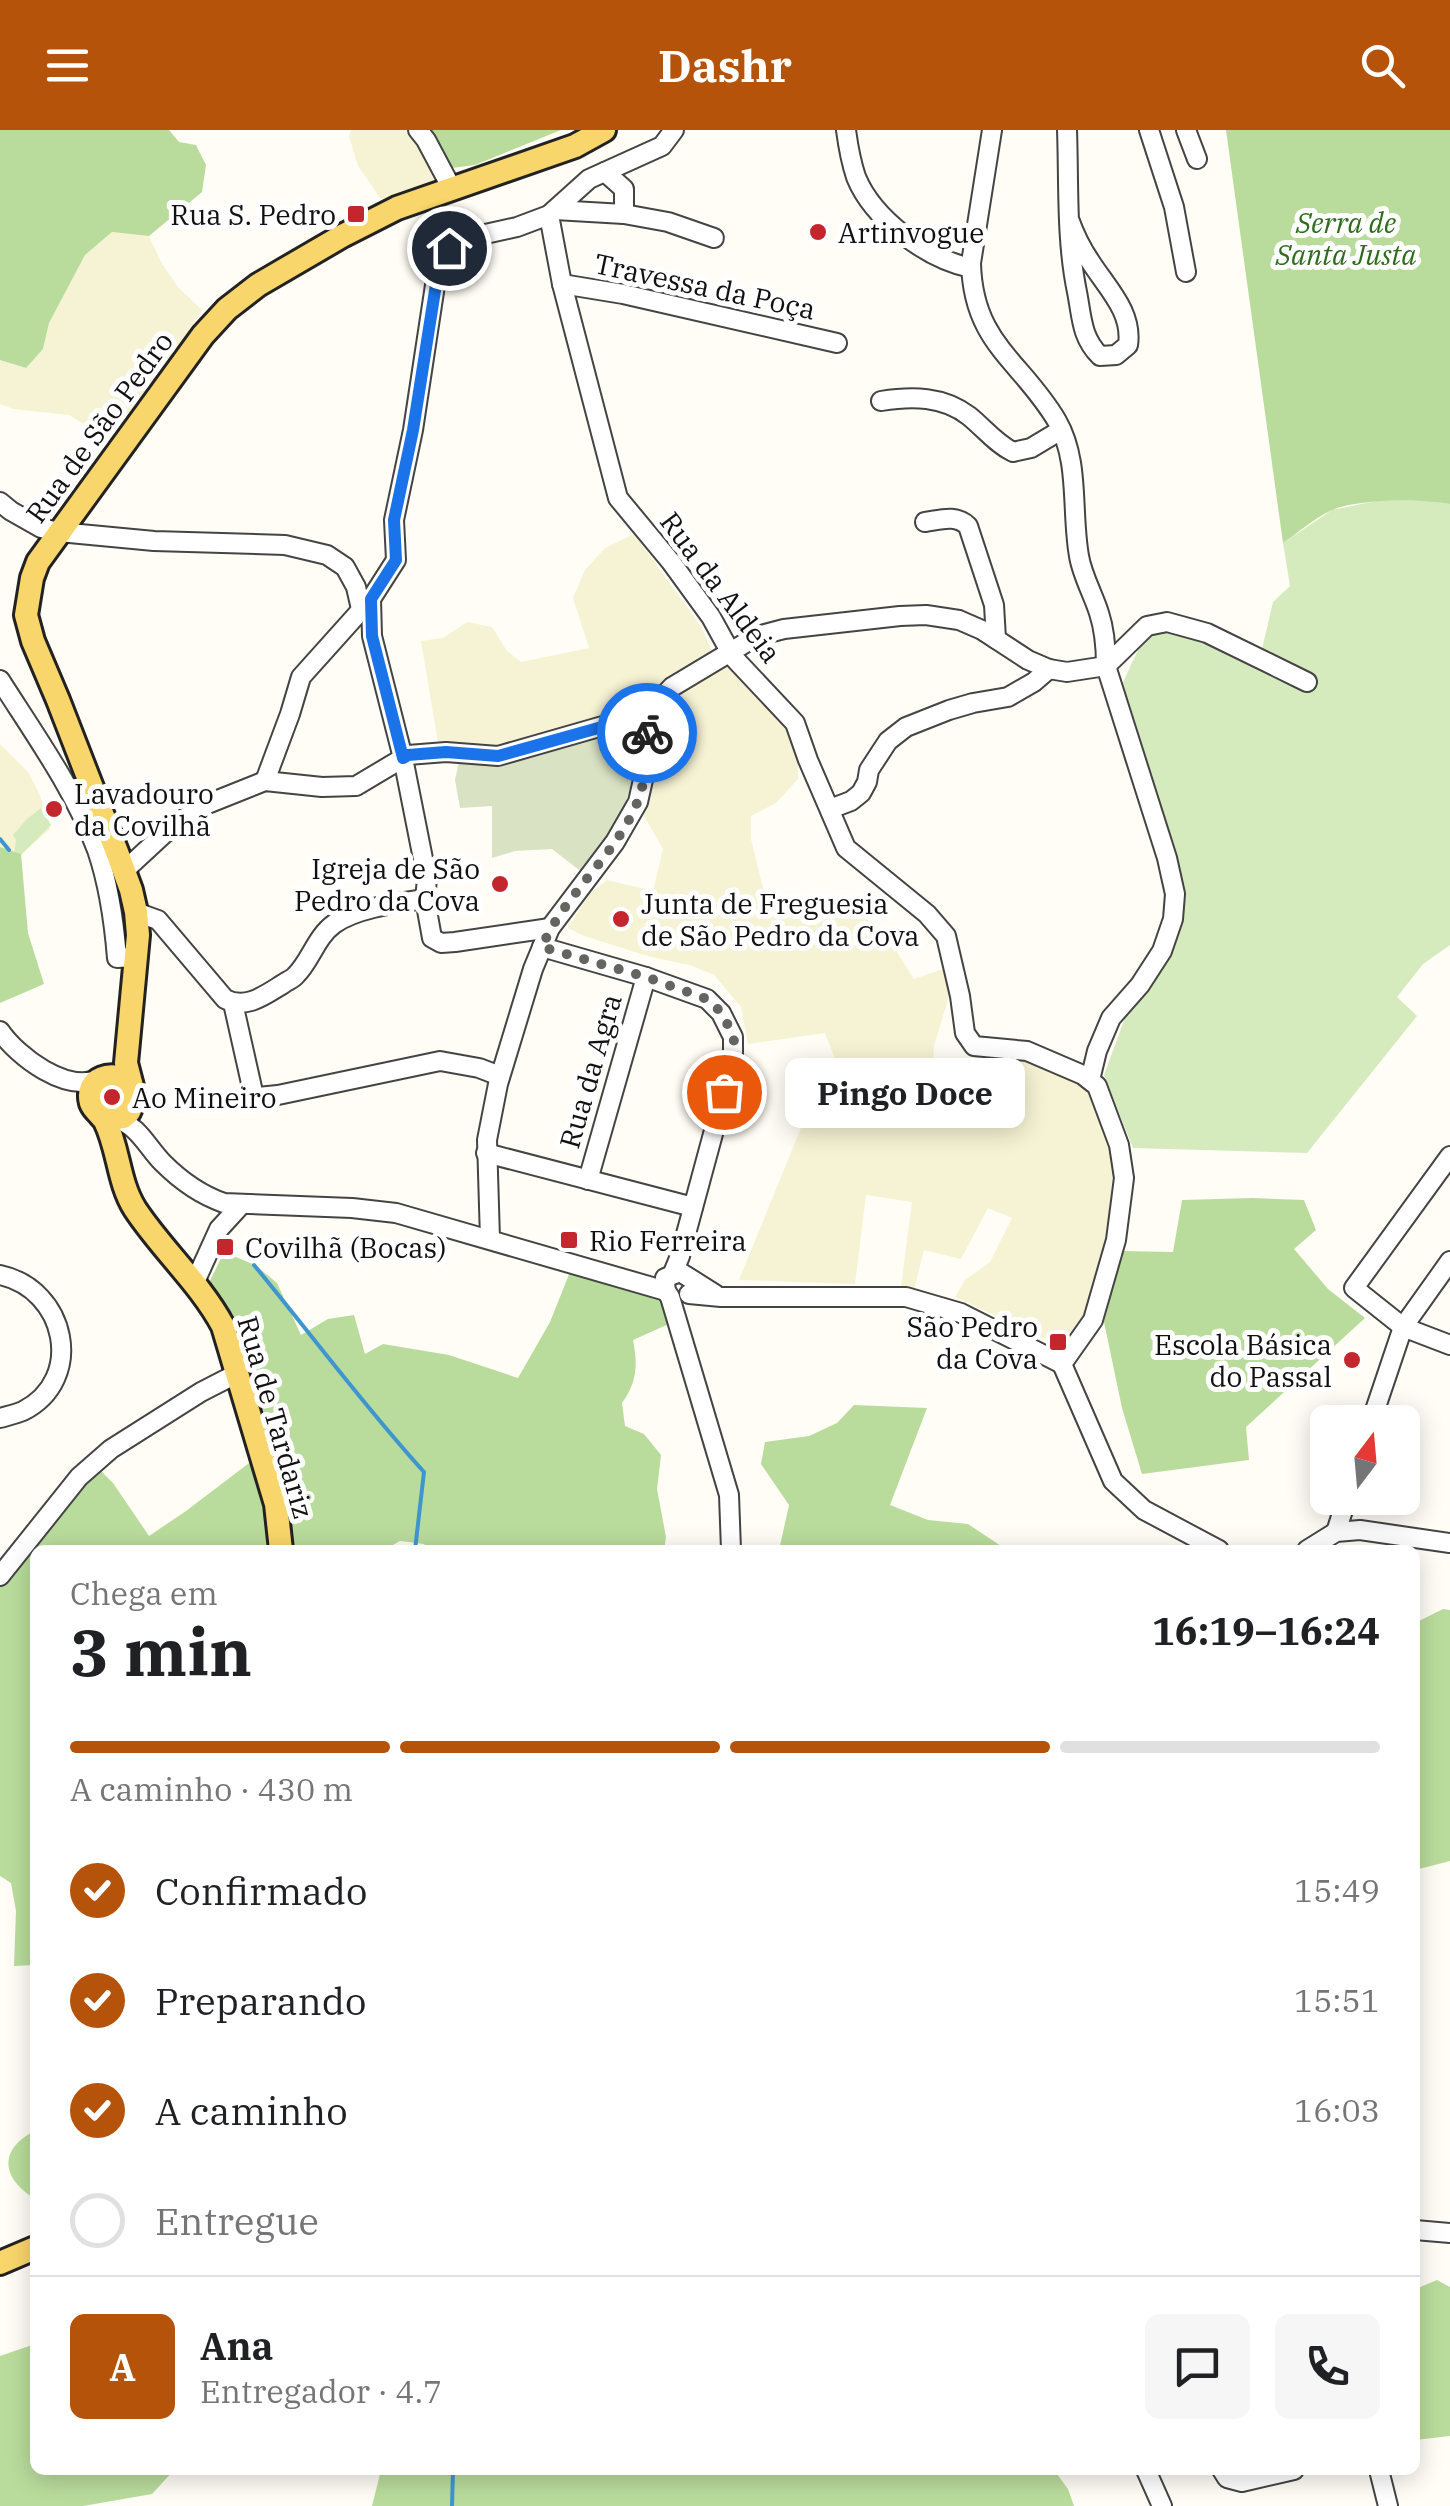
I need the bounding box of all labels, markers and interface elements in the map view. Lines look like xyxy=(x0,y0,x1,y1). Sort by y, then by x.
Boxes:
text: Dashr xyxy=(658,36,792,94)
icon: menu xyxy=(40,38,95,93)
icon: search xyxy=(1355,38,1410,93)
place label: Rua S. Pedro xyxy=(170,196,336,233)
marker: Rua S. Pedro xyxy=(345,203,367,225)
park label: Serra de Santa Justa xyxy=(1275,204,1416,273)
pin xyxy=(407,206,492,291)
place label: Artinvogue xyxy=(838,214,984,251)
icon: home xyxy=(422,221,477,276)
marker: Artinvogue xyxy=(807,221,829,243)
street label: Travessa da Poça xyxy=(591,244,819,328)
street label: Rua de São Pedro xyxy=(17,324,181,530)
street label: Rua da Aldeia xyxy=(652,504,790,670)
courier xyxy=(597,683,697,783)
icon: bike xyxy=(620,706,675,761)
place label: Lavadouro da Covilhã xyxy=(74,775,214,844)
marker: Lavadouro da Covilhã xyxy=(43,798,65,820)
place label: Igreja de São Pedro da Cova xyxy=(294,850,480,919)
marker: Igreja de São Pedro da Cova xyxy=(489,873,511,895)
place label: Junta de Freguesia de São Pedro da Cova xyxy=(641,885,920,954)
marker: Junta de Freguesia de São Pedro da Cova xyxy=(610,908,632,930)
street label: Rua da Agra xyxy=(550,990,630,1152)
pin xyxy=(682,1050,767,1135)
callout: Pingo Doce xyxy=(784,1057,1024,1127)
icon: bag xyxy=(697,1065,752,1120)
text: Pingo Doce xyxy=(817,1072,993,1114)
place label: Ao Mineiro xyxy=(132,1079,277,1116)
marker: Ao Mineiro xyxy=(101,1086,123,1108)
place label: Rio Ferreira xyxy=(589,1222,747,1259)
place label: Covilhã (Bocas) xyxy=(245,1229,446,1266)
marker: Rio Ferreira xyxy=(558,1229,580,1251)
marker: Covilhã (Bocas) xyxy=(214,1236,236,1258)
place label: São Pedro da Cova xyxy=(907,1308,1038,1377)
street label: Rua de Tardariz xyxy=(229,1311,323,1523)
place label: Escola Básica do Passal xyxy=(1154,1326,1332,1395)
marker: São Pedro da Cova xyxy=(1047,1331,1069,1353)
marker: Escola Básica do Passal xyxy=(1341,1349,1363,1371)
north arrow xyxy=(1310,1405,1420,1515)
map controls xyxy=(1310,1405,1420,1515)
text: Chega em xyxy=(70,1572,218,1614)
text: 16:19–16:24 xyxy=(1152,1606,1380,1655)
text: 3 min xyxy=(70,1609,252,1694)
text: A caminho · 430 m xyxy=(70,1768,353,1810)
icon: check xyxy=(70,1863,125,1918)
text: Confirmado xyxy=(155,1866,367,1915)
text: 15:49 xyxy=(1294,1869,1380,1911)
icon: check xyxy=(70,1973,125,2028)
text: Preparando xyxy=(155,1976,366,2025)
text: 15:51 xyxy=(1294,1979,1380,2021)
icon: check xyxy=(70,2083,125,2138)
text: A caminho xyxy=(155,2086,348,2135)
text: 16:03 xyxy=(1294,2089,1380,2131)
text: Entregue xyxy=(155,2196,319,2245)
button: chat xyxy=(1145,2314,1250,2419)
button: phone xyxy=(1275,2314,1380,2419)
text: Ana xyxy=(200,2321,273,2370)
text: A xyxy=(109,2342,136,2391)
text: Entregador · 4.7 xyxy=(200,2370,442,2412)

